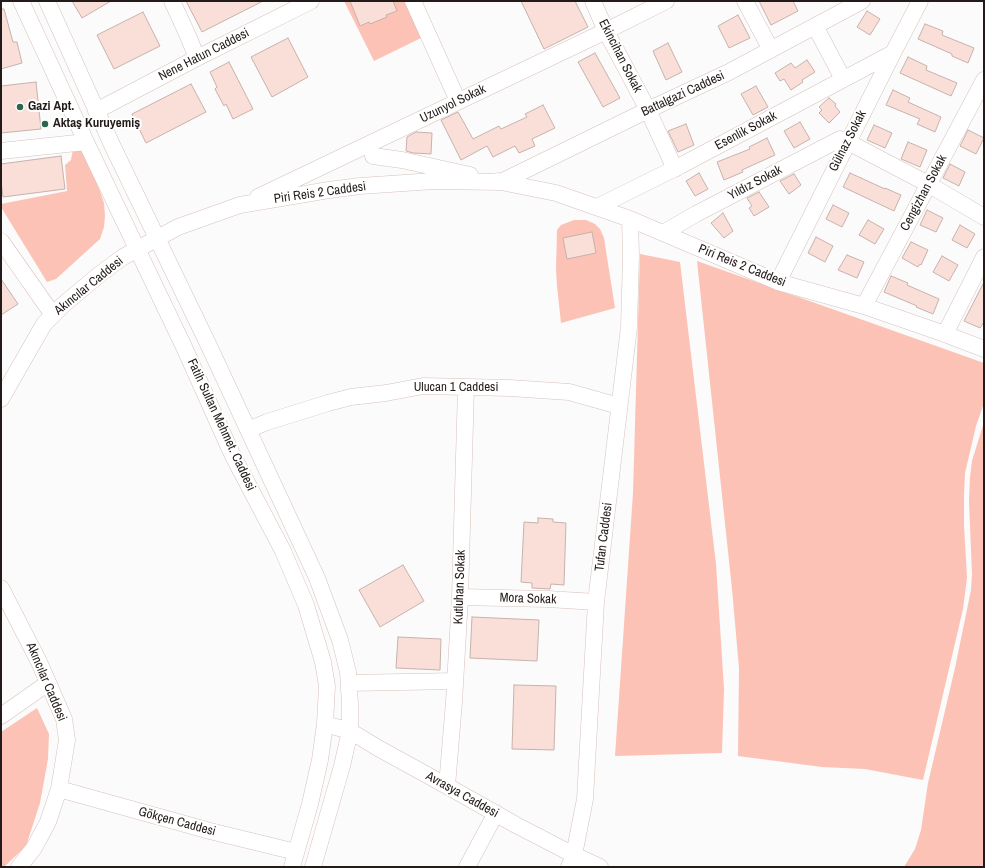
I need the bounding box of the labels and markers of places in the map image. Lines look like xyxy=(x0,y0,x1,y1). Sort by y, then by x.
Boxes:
place label: Gazi Apt. xyxy=(28,99,74,115)
marker: Gazi Apt. xyxy=(15,102,25,112)
place label: Aktaş Kuruyemiş xyxy=(53,116,140,132)
marker: Aktaş Kuruyemiş xyxy=(40,119,50,129)

